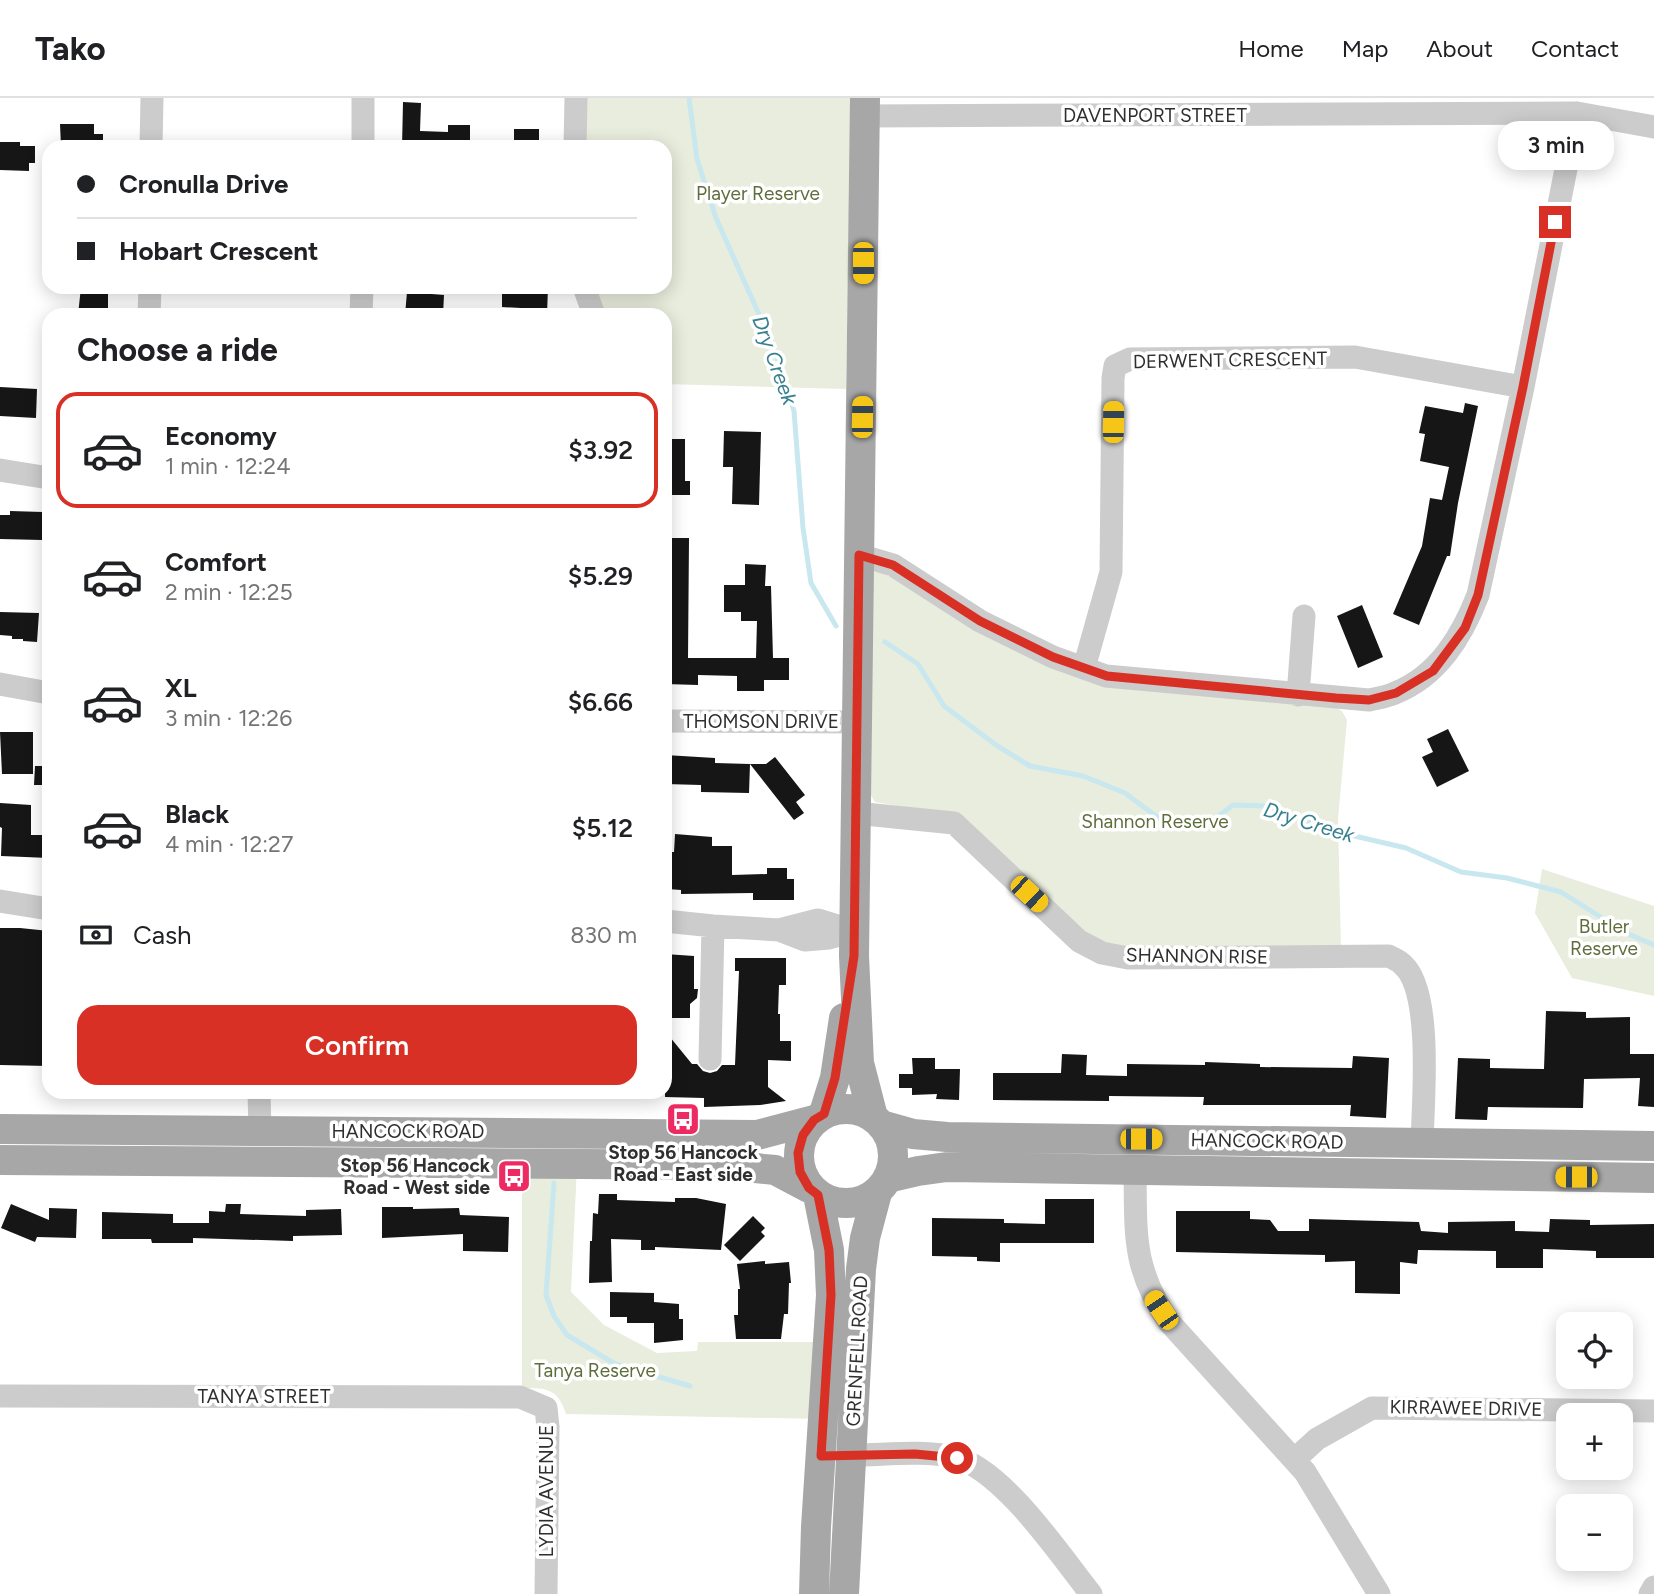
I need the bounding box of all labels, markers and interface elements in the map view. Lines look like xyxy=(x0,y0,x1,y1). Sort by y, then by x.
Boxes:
text: Tako xyxy=(35,29,106,68)
text: Home xyxy=(1238,34,1304,63)
text: Map xyxy=(1342,34,1388,63)
text: About xyxy=(1426,34,1493,63)
text: Contact xyxy=(1531,34,1619,63)
street label: DAVENPORT STREET xyxy=(1063,104,1248,127)
callout: 3 min xyxy=(1497,121,1613,170)
text: 3 min xyxy=(1528,131,1584,159)
text: Cronulla Drive xyxy=(119,168,289,200)
park label: Player Reserve xyxy=(696,182,820,205)
route end xyxy=(1539,206,1571,238)
text: Hobart Crescent xyxy=(119,235,319,267)
car xyxy=(853,242,874,284)
water label: Dry Creek xyxy=(747,312,803,409)
text: Choose a ride xyxy=(77,331,278,369)
street label: DERWENT CRESCENT xyxy=(1133,347,1328,373)
car xyxy=(852,396,873,438)
car xyxy=(1103,401,1124,443)
icon: car xyxy=(81,419,144,482)
text: Economy xyxy=(165,420,277,452)
text: $3.92 xyxy=(568,434,633,466)
text: 1 min · 12:24 xyxy=(165,452,290,480)
icon: car xyxy=(81,545,144,608)
text: Comfort xyxy=(165,546,267,578)
text: $5.29 xyxy=(568,560,633,592)
text: 2 min · 12:25 xyxy=(165,578,293,606)
icon: car xyxy=(81,671,144,734)
text: XL xyxy=(165,672,197,704)
text: $6.66 xyxy=(568,686,633,718)
text: 3 min · 12:26 xyxy=(165,704,292,732)
street label: THOMSON DRIVE xyxy=(683,710,839,733)
water label: Dry Creek xyxy=(1261,796,1358,848)
icon: car xyxy=(81,797,144,860)
text: Black xyxy=(165,798,229,830)
park label: Shannon Reserve xyxy=(1081,810,1229,833)
text: $5.12 xyxy=(572,812,633,844)
text: 4 min · 12:27 xyxy=(165,830,293,858)
car xyxy=(1007,872,1052,916)
park label: Butler Reserve xyxy=(1570,915,1638,960)
icon: cash xyxy=(77,916,115,954)
text: Cash xyxy=(133,919,192,951)
text: 830 m xyxy=(570,921,637,949)
street label: SHANNON RISE xyxy=(1126,943,1268,969)
button: Confirm xyxy=(77,1005,637,1085)
bus stop icon: Stop 56 Hancock Road - East side xyxy=(664,1100,702,1138)
street label: HANCOCK ROAD xyxy=(332,1120,484,1143)
street label: HANCOCK ROAD xyxy=(1190,1128,1344,1154)
car xyxy=(1121,1129,1163,1150)
place label: Stop 56 Hancock Road - East side xyxy=(608,1141,759,1186)
place label: Stop 56 Hancock Road - West side xyxy=(340,1154,491,1199)
bus stop icon: Stop 56 Hancock Road - West side xyxy=(495,1157,533,1195)
car xyxy=(1556,1167,1598,1188)
street label: GRENFELL ROAD xyxy=(842,1275,872,1427)
car xyxy=(1141,1287,1182,1333)
map controls xyxy=(1556,1312,1633,1571)
button: locate xyxy=(1556,1312,1633,1389)
park label: Tanya Reserve xyxy=(534,1359,656,1382)
street label: TANYA STREET xyxy=(198,1385,331,1408)
street label: KIRRAWEE DRIVE xyxy=(1389,1395,1543,1421)
button: + xyxy=(1556,1403,1633,1480)
street label: LYDIA AVENUE xyxy=(535,1425,558,1557)
route start xyxy=(941,1442,973,1474)
button: − xyxy=(1556,1494,1633,1571)

